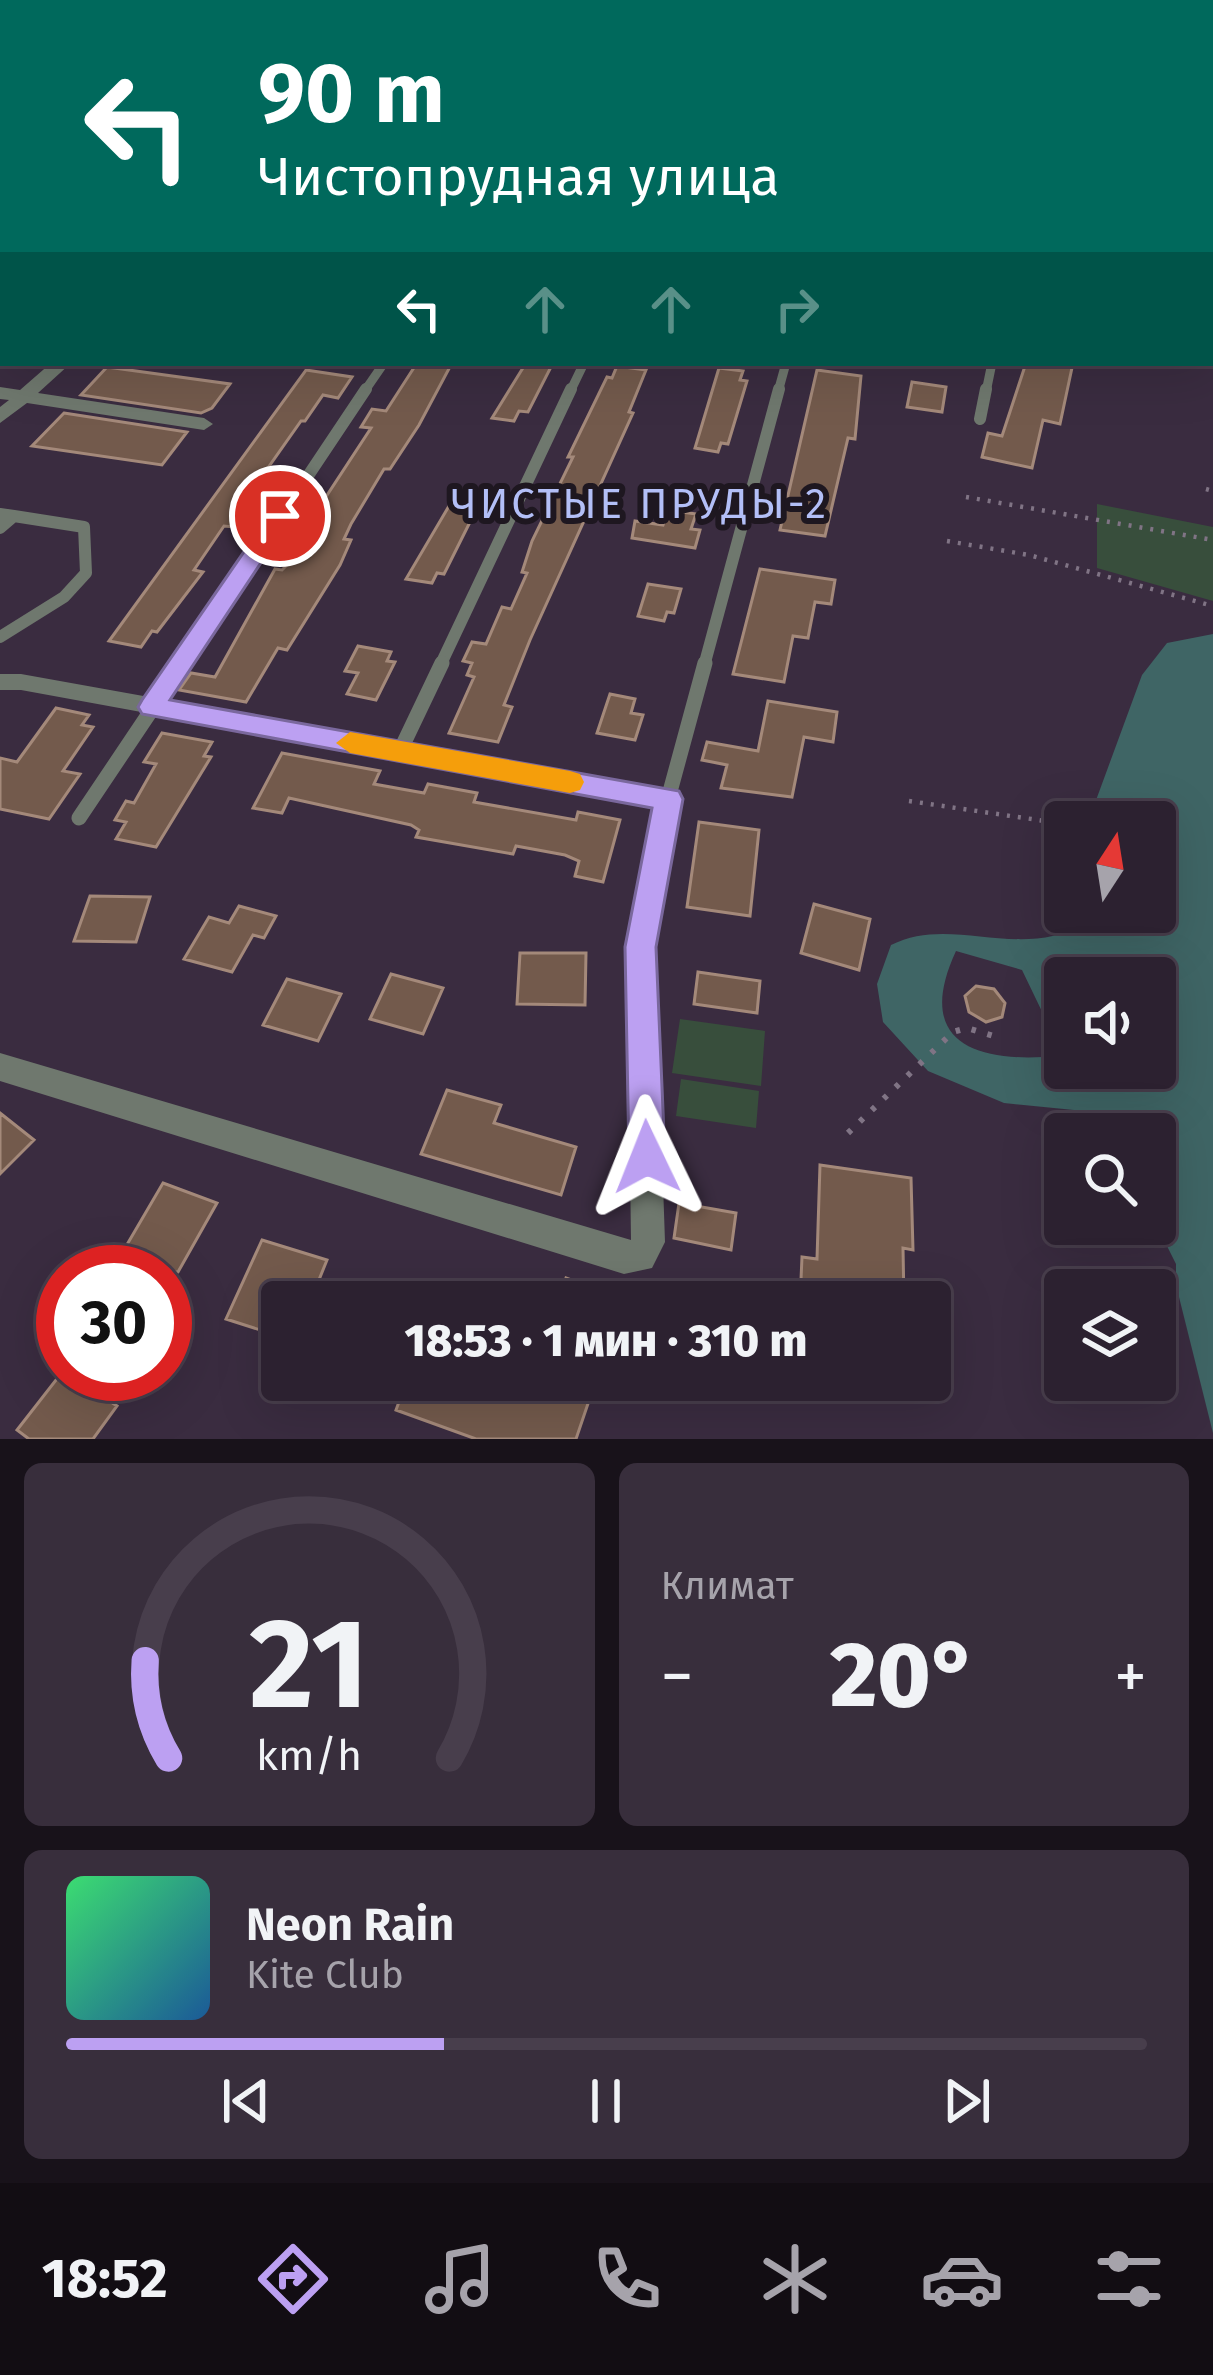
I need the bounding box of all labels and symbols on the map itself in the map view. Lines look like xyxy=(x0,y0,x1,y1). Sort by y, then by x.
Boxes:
pin xyxy=(229,465,331,567)
district label: ЧИСТЫЕ ПРУДЫ-2 xyxy=(451,479,829,529)
north arrow xyxy=(1044,801,1176,933)
position arrow xyxy=(584,1094,710,1220)
speed limit sign: 30 xyxy=(36,1245,192,1401)

